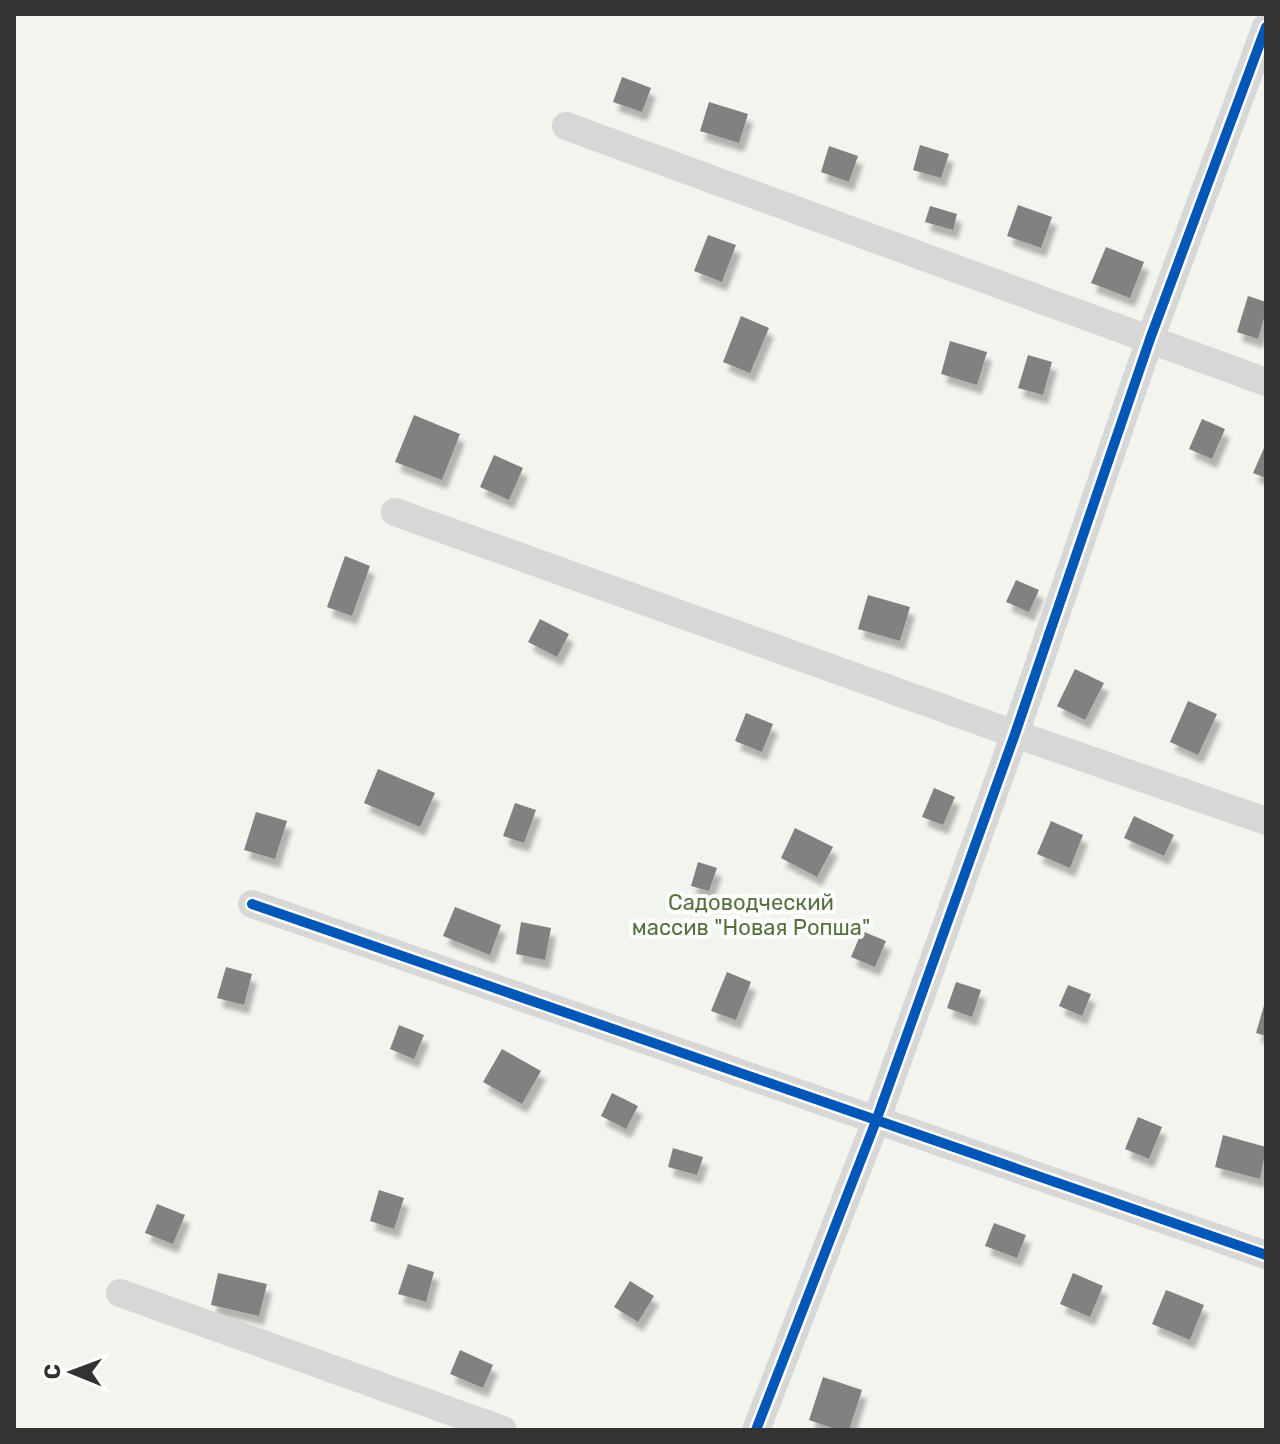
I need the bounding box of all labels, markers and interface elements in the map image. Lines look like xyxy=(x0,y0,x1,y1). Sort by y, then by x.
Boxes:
park label: Садоводческий массив "Новая Ропша" xyxy=(632,889,870,941)
north arrow xyxy=(32,1332,112,1412)
text: С xyxy=(39,1364,66,1380)

